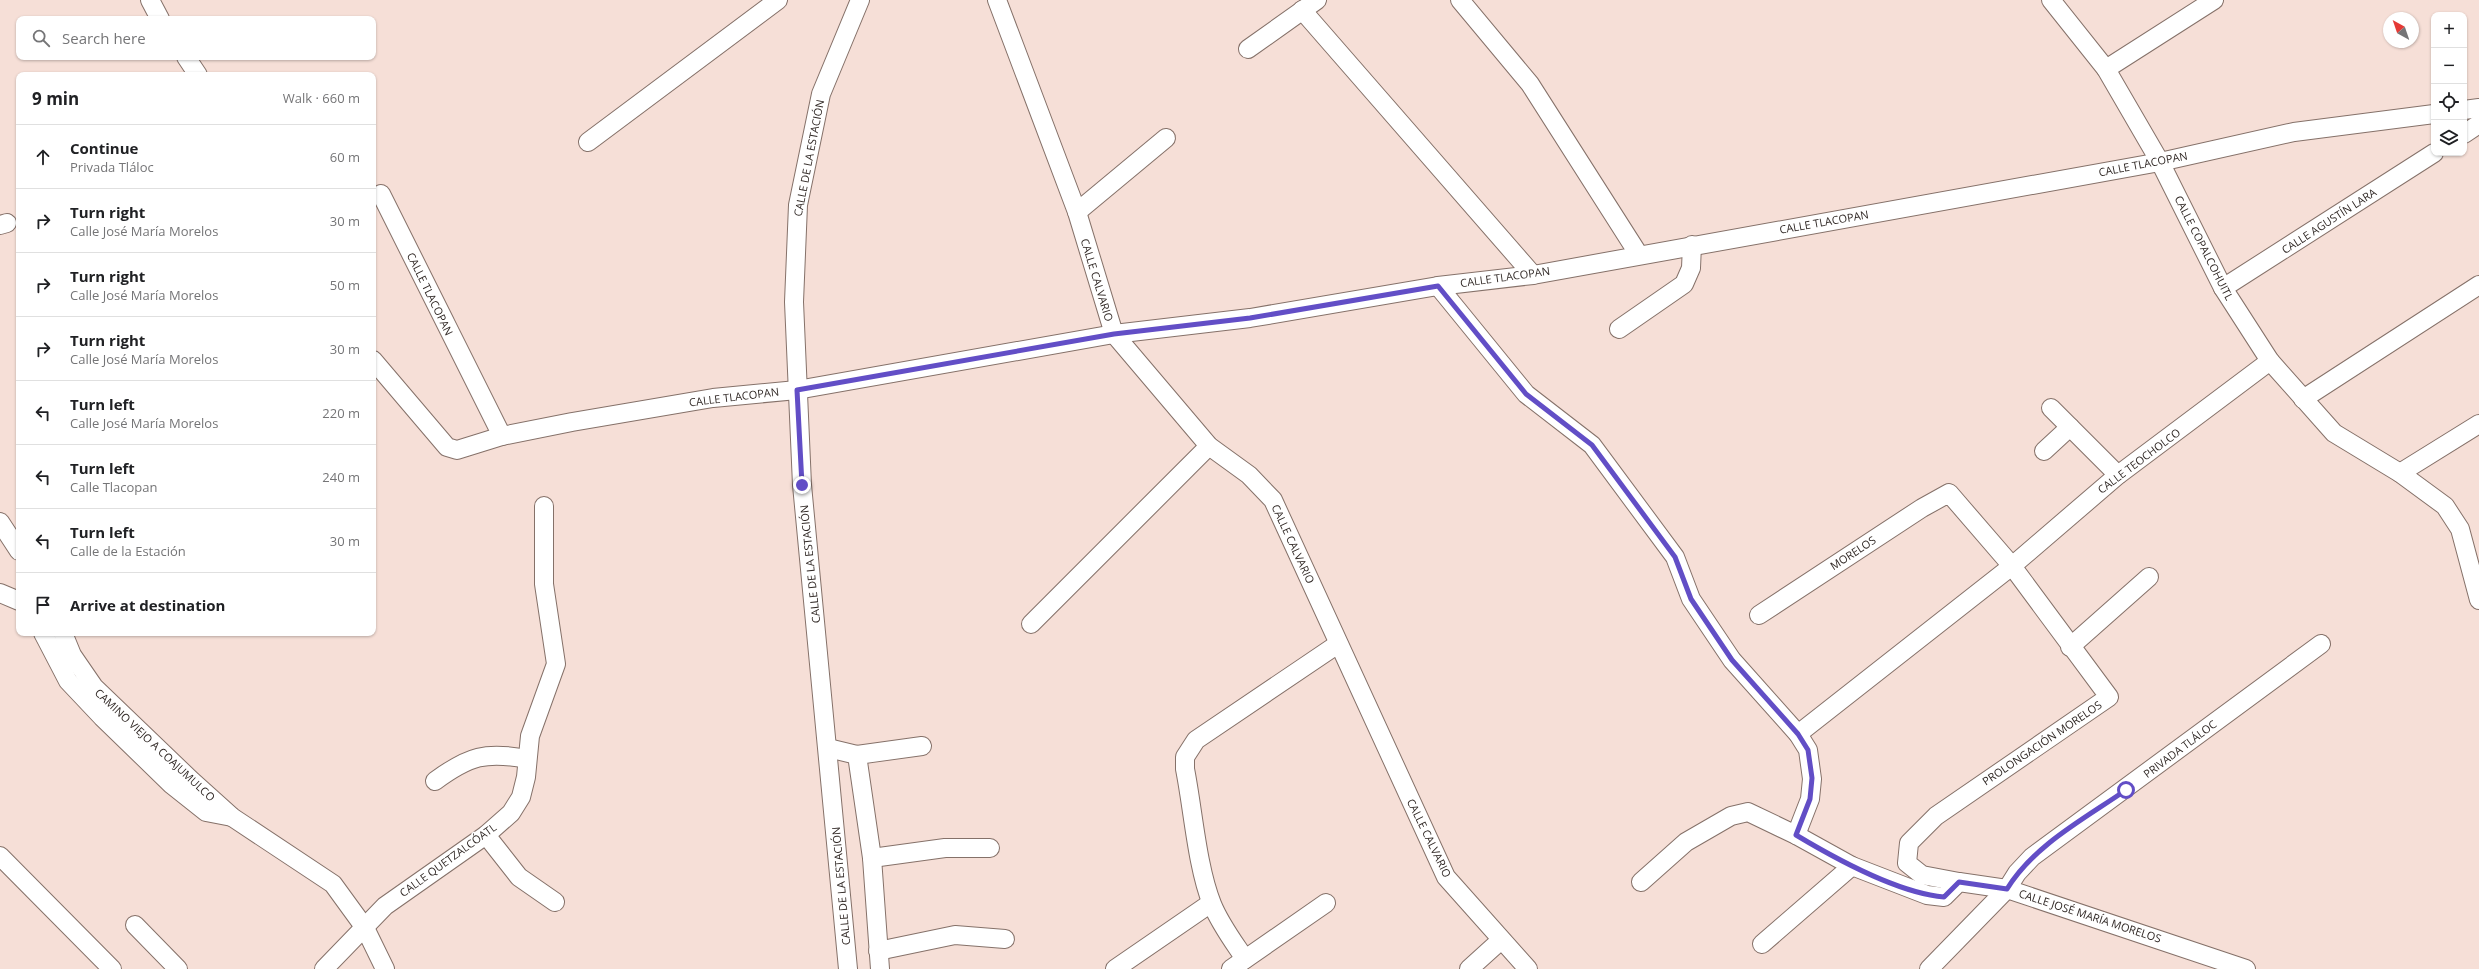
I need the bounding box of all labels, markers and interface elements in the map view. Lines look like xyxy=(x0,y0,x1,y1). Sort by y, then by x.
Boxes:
north arrow xyxy=(2383,12,2419,48)
map controls xyxy=(2431,12,2467,156)
button: + xyxy=(2431,12,2467,48)
search box xyxy=(16,16,376,60)
icon: search xyxy=(30,27,52,49)
text: Search here xyxy=(62,28,146,48)
button: − xyxy=(2431,48,2467,84)
button: locate xyxy=(2431,84,2467,120)
text: 9 min xyxy=(32,87,79,110)
text: Walk · 660 m xyxy=(283,89,360,107)
street label: CALLE DE LA ESTACIÓN xyxy=(790,98,827,218)
button: layers xyxy=(2431,120,2467,156)
text: Continue xyxy=(70,138,138,158)
icon: ahead xyxy=(32,146,54,168)
text: 60 m xyxy=(330,148,360,166)
street label: CALLE TLACOPAN xyxy=(2097,148,2189,179)
text: Privada Tláloc xyxy=(70,158,154,176)
street label: CALLE AGUSTÍN LARA xyxy=(2278,184,2379,257)
street label: CALLE COPALCOHUITL xyxy=(2172,193,2237,303)
text: Turn right xyxy=(70,202,145,222)
street label: CALLE TLACOPAN xyxy=(1778,206,1870,237)
icon: right xyxy=(32,210,54,232)
text: 30 m xyxy=(330,212,360,230)
text: Calle José María Morelos xyxy=(70,222,218,240)
street label: CALLE CALVARIO xyxy=(1078,237,1117,323)
street label: CALLE TLACOPAN xyxy=(404,250,457,338)
street label: CALLE TLACOPAN xyxy=(1459,263,1551,290)
text: Turn right xyxy=(70,266,145,286)
icon: right xyxy=(32,274,54,296)
text: 50 m xyxy=(330,276,360,294)
text: Calle José María Morelos xyxy=(70,286,218,304)
text: Turn right xyxy=(70,330,145,350)
icon: right xyxy=(32,338,54,360)
text: 30 m xyxy=(330,340,360,358)
text: Calle José María Morelos xyxy=(70,350,218,368)
street label: CALLE TLACOPAN xyxy=(688,384,780,409)
text: Turn left xyxy=(70,394,135,414)
icon: left xyxy=(32,402,54,424)
text: 220 m xyxy=(322,404,360,422)
text: Calle José María Morelos xyxy=(70,414,218,432)
street label: CALLE TEOCHOLCO xyxy=(2094,425,2183,497)
text: Turn left xyxy=(70,458,135,478)
icon: left xyxy=(32,466,54,488)
text: 240 m xyxy=(322,468,360,486)
route end xyxy=(793,476,811,494)
text: Calle Tlacopan xyxy=(70,478,158,496)
street label: CALLE CALVARIO xyxy=(1269,502,1318,586)
street label: CALLE DE LA ESTACIÓN xyxy=(796,504,823,624)
text: Turn left xyxy=(70,522,135,542)
icon: left xyxy=(32,530,54,552)
text: 30 m xyxy=(330,532,360,550)
street label: MORELOS xyxy=(1827,532,1878,573)
text: Calle de la Estación xyxy=(70,542,186,560)
icon: arrive xyxy=(32,594,54,616)
text: Arrive at destination xyxy=(70,595,225,615)
street label: CAMINO VIEJO A COAJUMULCO xyxy=(92,685,219,804)
street label: PROLONGACIÓN MORELOS xyxy=(1979,697,2104,788)
street label: PRIVADA TLÁLOC xyxy=(2140,716,2219,781)
route start xyxy=(2117,781,2135,799)
street label: CALLE CALVARIO xyxy=(1404,796,1455,880)
street label: CALLE QUETZALCÓATL xyxy=(396,819,499,900)
street label: CALLE DE LA ESTACIÓN xyxy=(828,826,853,946)
street label: CALLE JOSÉ MARÍA MORELOS xyxy=(2017,885,2163,946)

